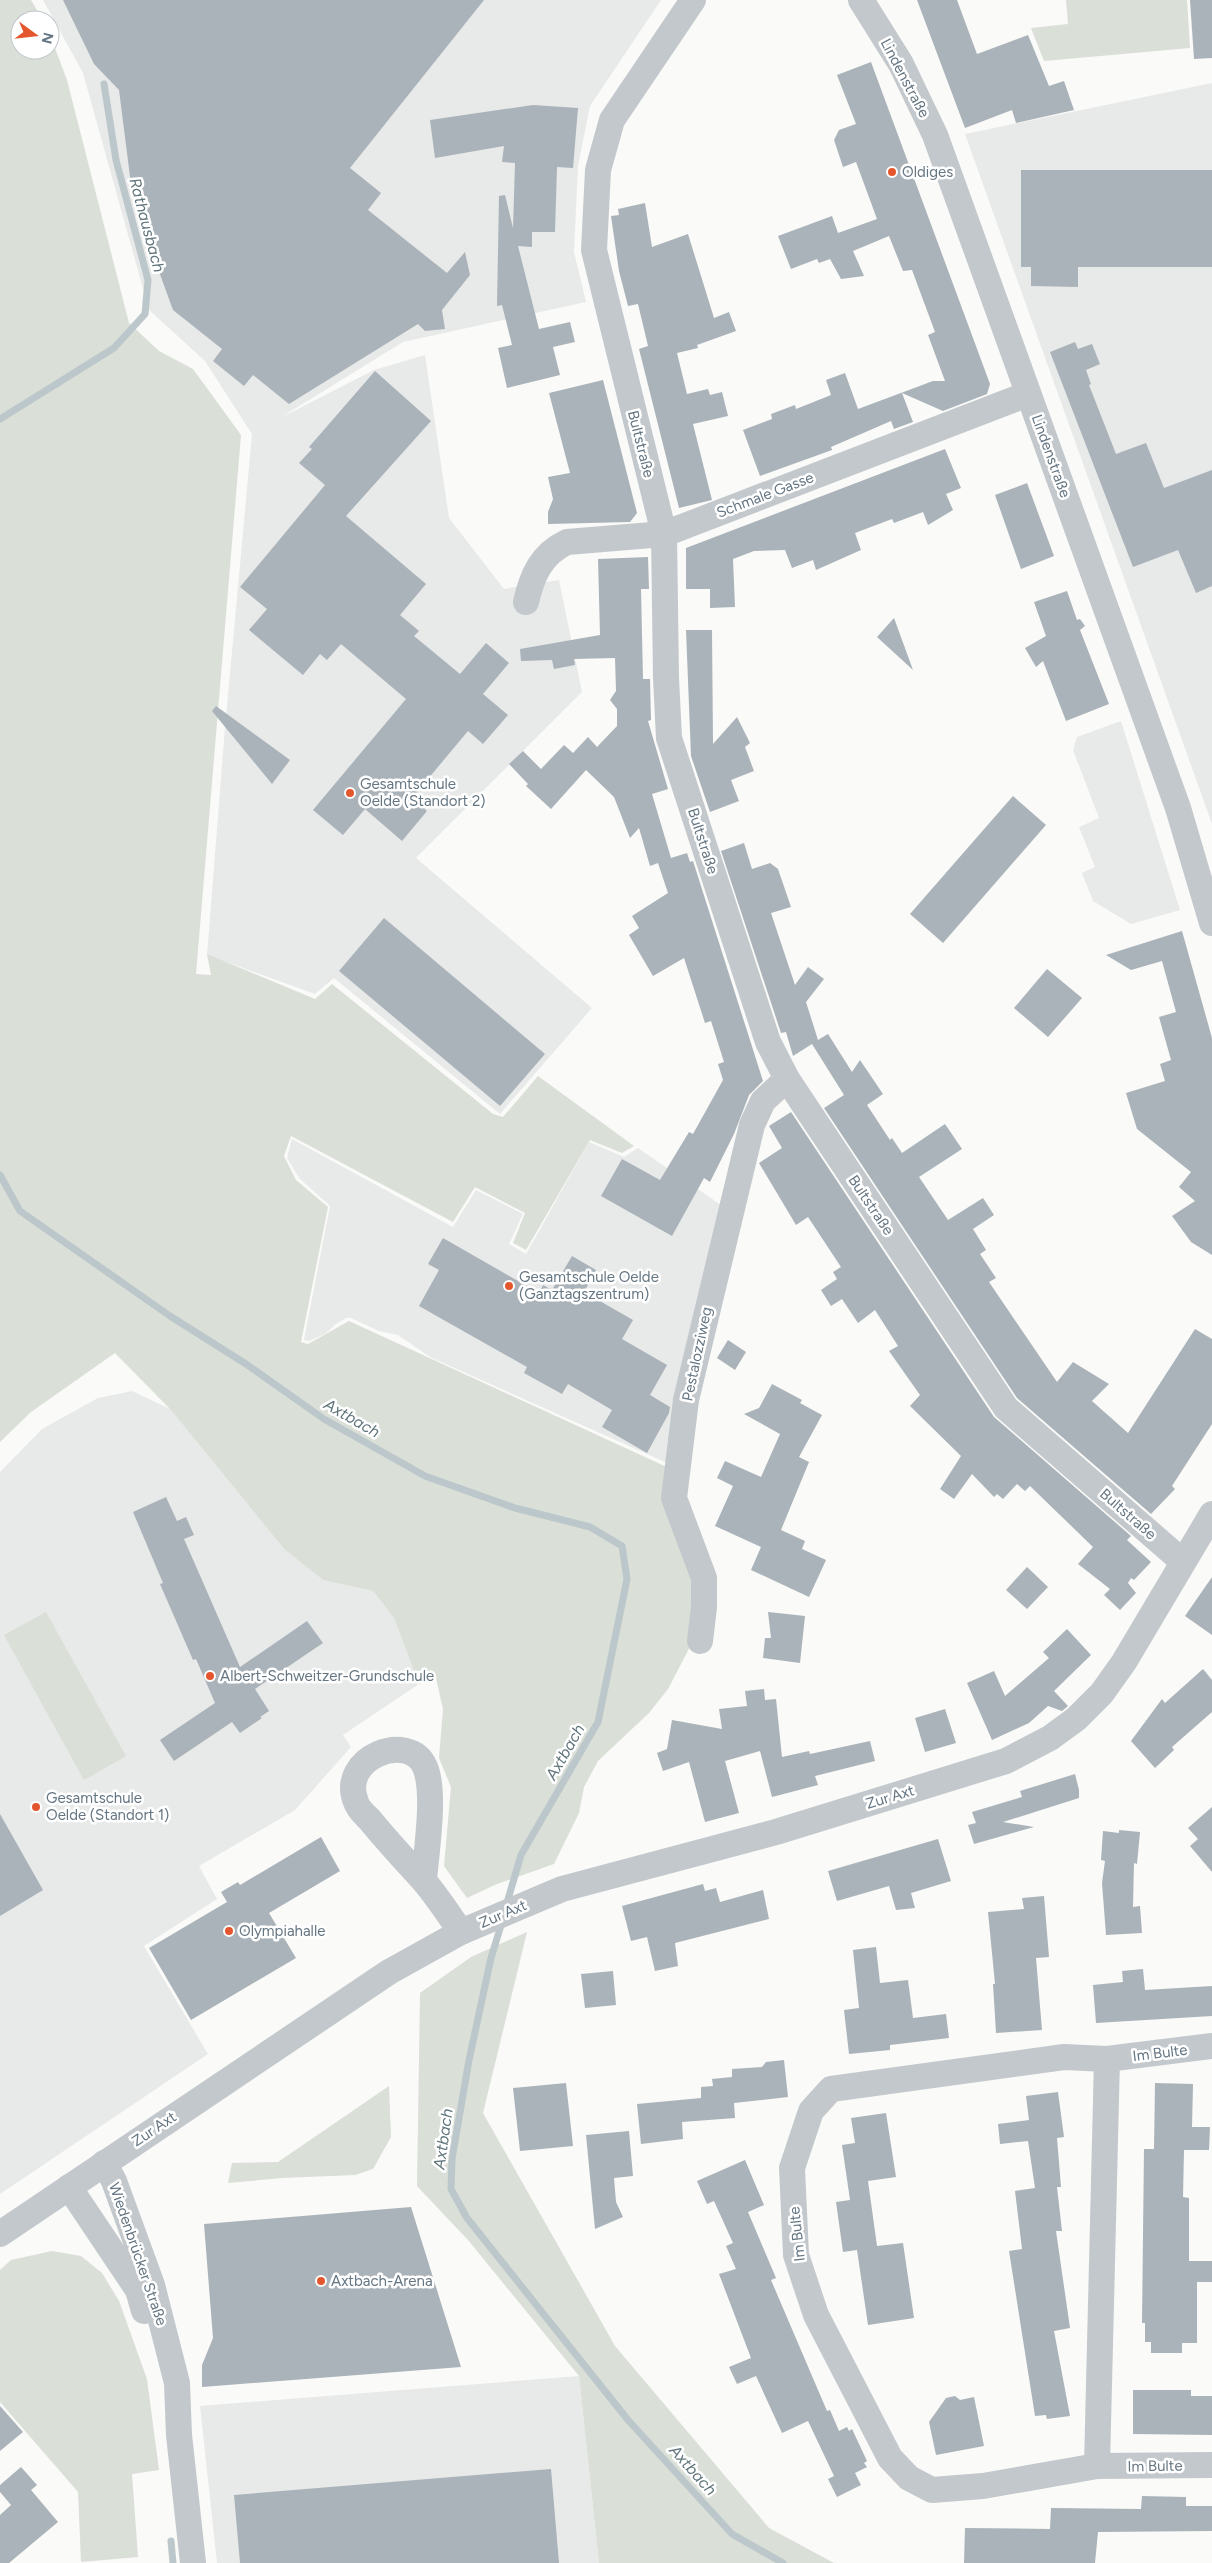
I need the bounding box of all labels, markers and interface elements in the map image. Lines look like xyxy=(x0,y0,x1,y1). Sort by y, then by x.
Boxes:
north arrow xyxy=(10,10,60,60)
text: N xyxy=(37,31,57,46)
street label: Lindenstraße xyxy=(877,35,933,121)
place label: Oldiges xyxy=(902,163,953,181)
marker: Oldiges xyxy=(886,166,898,178)
water label: Rathausbach xyxy=(125,176,169,274)
street label: Bultstraße xyxy=(624,409,658,479)
street label: Lindenstraße xyxy=(1028,412,1074,500)
street label: Schmale Gasse xyxy=(714,468,816,522)
place label: Gesamtschule Oelde (Standort 2) xyxy=(360,775,486,810)
marker: Gesamtschule Oelde (Standort 2) xyxy=(344,787,356,799)
street label: Bultstraße xyxy=(684,806,722,876)
street label: Bultstraße xyxy=(844,1172,898,1238)
place label: Gesamtschule Oelde (Ganztagszentrum) xyxy=(519,1268,659,1303)
marker: Gesamtschule Oelde (Ganztagszentrum) xyxy=(503,1280,515,1292)
street label: Pestalozziweg xyxy=(678,1305,716,1403)
water label: Axtbach xyxy=(320,1394,383,1442)
street label: Bultstraße xyxy=(1096,1485,1160,1543)
place label: Albert-Schweitzer-Grundschule xyxy=(220,1667,434,1685)
marker: Albert-Schweitzer-Grundschule xyxy=(204,1670,216,1682)
water label: Axtbach xyxy=(541,1721,589,1784)
street label: Zur Axt xyxy=(864,1781,917,1813)
place label: Gesamtschule Oelde (Standort 1) xyxy=(46,1789,169,1824)
marker: Gesamtschule Oelde (Standort 1) xyxy=(30,1801,42,1813)
street label: Zur Axt xyxy=(477,1896,530,1932)
place label: Olympiahalle xyxy=(239,1922,325,1940)
marker: Olympiahalle xyxy=(223,1925,235,1937)
street label: Im Bulte xyxy=(1132,2041,1188,2065)
street label: Zur Axt xyxy=(128,2107,180,2150)
water label: Axtbach xyxy=(429,2107,457,2172)
street label: Wiedenbrücker Straße xyxy=(105,2180,171,2328)
street label: Im Bulte xyxy=(785,2206,809,2262)
place label: Axtbach-Arena xyxy=(331,2272,433,2290)
marker: Axtbach-Arena xyxy=(315,2275,327,2287)
water label: Axtbach xyxy=(665,2440,721,2499)
street label: Im Bulte xyxy=(1127,2457,1183,2475)

